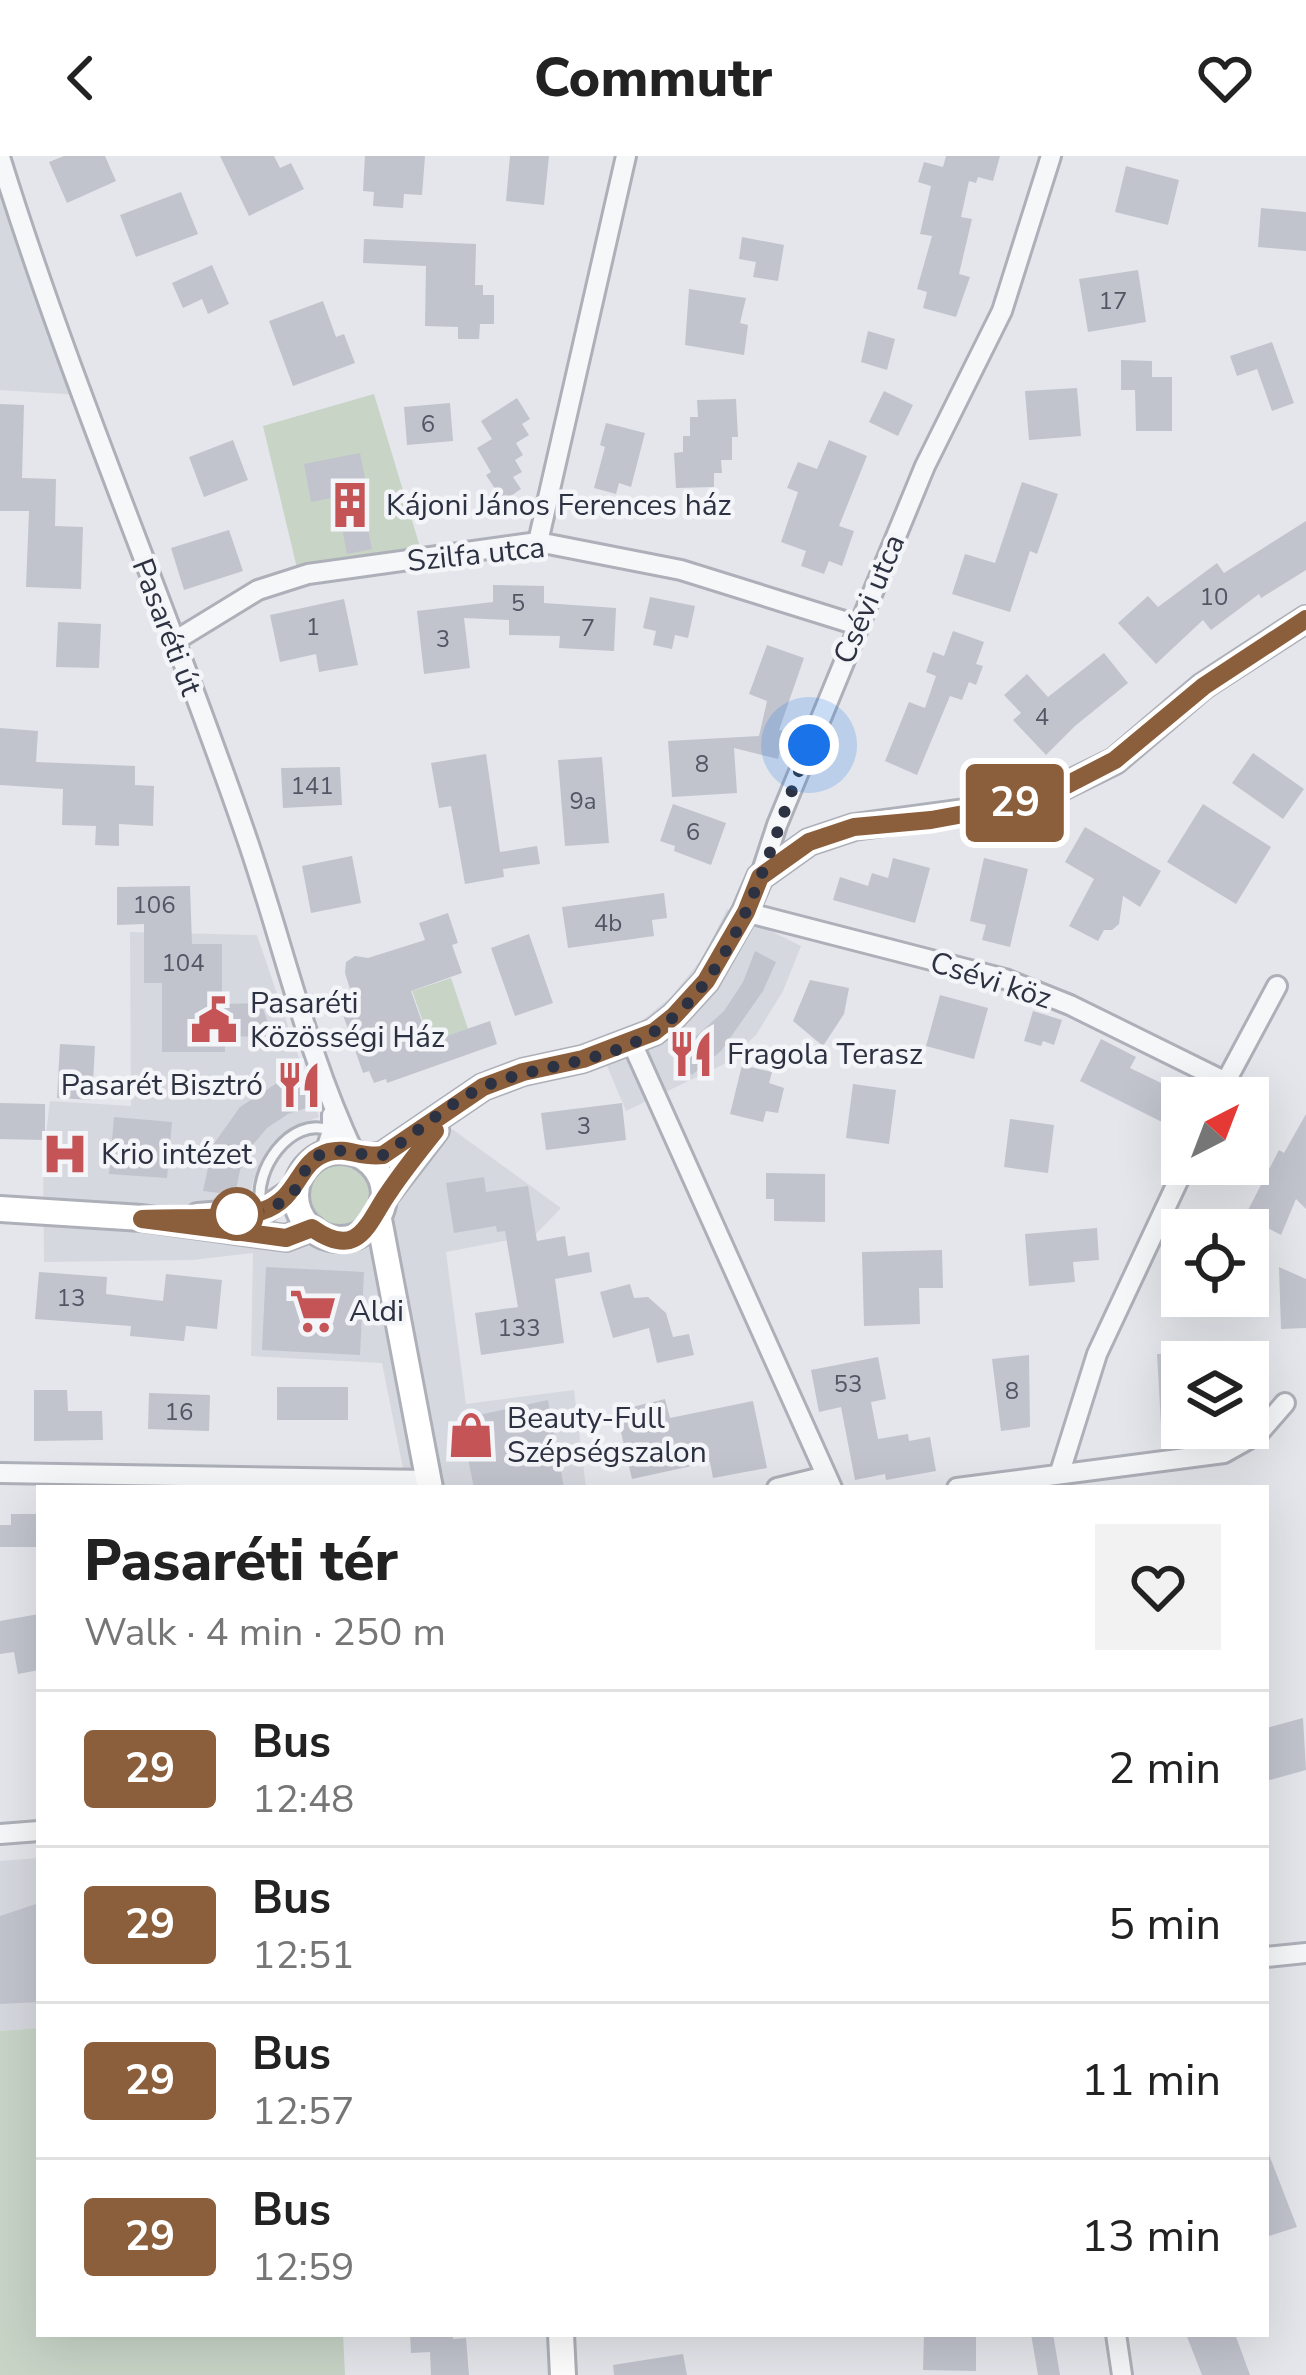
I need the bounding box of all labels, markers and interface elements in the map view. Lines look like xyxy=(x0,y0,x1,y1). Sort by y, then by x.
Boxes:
text: Commutr xyxy=(534,41,772,115)
icon: back xyxy=(48,45,114,111)
icon: heart xyxy=(1192,45,1258,111)
house number: 17 xyxy=(1099,285,1127,317)
house number: 6 xyxy=(421,408,435,440)
building icon: Kájoni János Ferences ház xyxy=(325,480,375,530)
place label: Kájoni János Ferences ház xyxy=(386,485,732,526)
street label: Szilfa utca xyxy=(405,527,547,582)
street label: Csévi utca xyxy=(824,528,915,670)
street label: Pasaréti út xyxy=(122,553,212,702)
house number: 10 xyxy=(1200,581,1228,613)
house number: 5 xyxy=(511,587,525,619)
house number: 1 xyxy=(306,611,320,643)
house number: 7 xyxy=(581,612,595,644)
house number: 3 xyxy=(436,623,450,655)
house number: 4 xyxy=(1035,701,1049,733)
your location xyxy=(779,715,839,775)
house number: 8 xyxy=(695,748,709,780)
line badge: 29 xyxy=(961,764,1069,842)
house number: 141 xyxy=(290,770,334,802)
text: 29 xyxy=(990,774,1040,831)
house number: 9a xyxy=(569,785,597,817)
house number: 6 xyxy=(686,816,700,848)
house number: 106 xyxy=(132,889,176,921)
house number: 4b xyxy=(594,907,622,939)
street label: Csévi köz xyxy=(925,942,1057,1019)
house number: 104 xyxy=(161,947,205,979)
place label: Pasaréti Közösségi Ház xyxy=(250,983,445,1058)
public building icon: Pasaréti Közösségi Ház xyxy=(189,995,239,1045)
restaurant icon: Fragola Terasz xyxy=(666,1029,716,1079)
place label: Fragola Terasz xyxy=(727,1034,923,1075)
restaurant icon: Pasarét Bisztró xyxy=(274,1060,324,1110)
place label: Pasarét Bisztró xyxy=(61,1065,263,1106)
north arrow xyxy=(1161,1077,1269,1185)
map controls xyxy=(1161,1077,1269,1449)
house number: 3 xyxy=(577,1110,591,1142)
hospital icon: Krio intézet xyxy=(40,1129,90,1179)
place label: Krio intézet xyxy=(101,1134,253,1175)
unlabelled marker xyxy=(212,1189,262,1239)
button: locate xyxy=(1161,1209,1269,1317)
house number: 13 xyxy=(57,1282,85,1314)
supermarket icon: Aldi xyxy=(288,1286,338,1336)
place label: Aldi xyxy=(349,1291,404,1332)
house number: 133 xyxy=(497,1312,541,1344)
button: layers xyxy=(1161,1341,1269,1449)
house number: 53 xyxy=(834,1368,862,1400)
house number: 8 xyxy=(1005,1375,1019,1407)
house number: 16 xyxy=(165,1396,193,1428)
place label: Beauty-Full Szépségszalon xyxy=(507,1398,707,1473)
shop icon: Beauty-Full Szépségszalon xyxy=(446,1410,496,1460)
text: Pasaréti tér xyxy=(84,1522,398,1600)
button: heart xyxy=(1095,1524,1221,1650)
text: Walk · 4 min · 250 m xyxy=(84,1606,446,1659)
text: Bus xyxy=(252,1712,331,1773)
text: 2 min xyxy=(1108,1738,1221,1799)
text: 29 xyxy=(125,1740,175,1797)
text: 12:48 xyxy=(252,1773,355,1826)
text: Bus xyxy=(252,1868,331,1929)
text: 5 min xyxy=(1108,1894,1221,1955)
text: 29 xyxy=(125,1896,175,1953)
text: 12:51 xyxy=(252,1929,355,1982)
text: Bus xyxy=(252,2024,331,2085)
text: 11 min xyxy=(1081,2050,1221,2111)
text: 29 xyxy=(125,2052,175,2109)
text: 12:57 xyxy=(252,2085,355,2138)
text: Bus xyxy=(252,2180,331,2241)
text: 13 min xyxy=(1081,2206,1221,2267)
text: 29 xyxy=(125,2208,175,2265)
text: 12:59 xyxy=(252,2241,355,2294)

